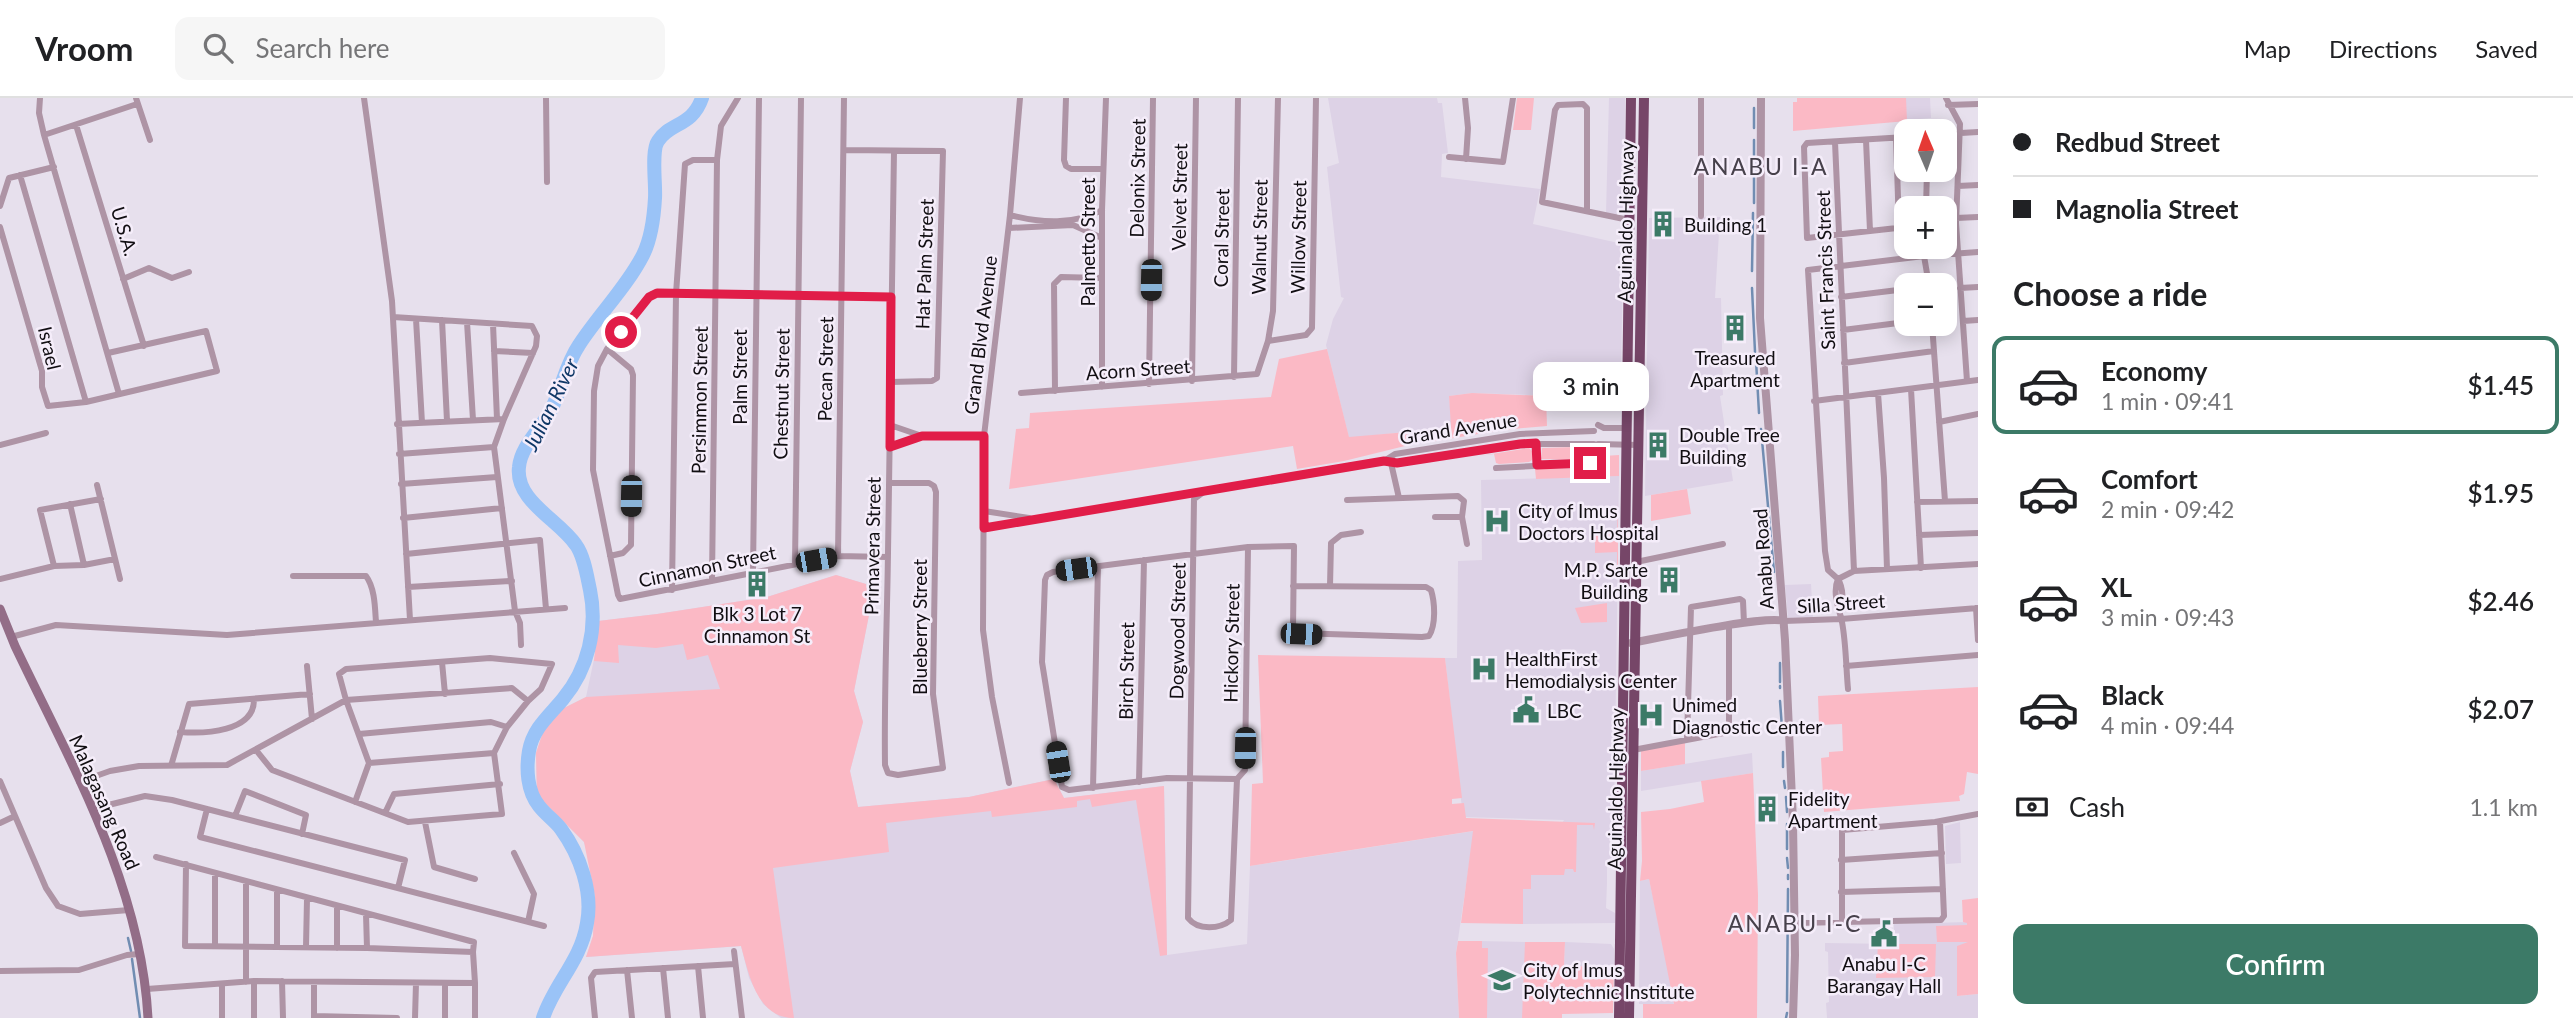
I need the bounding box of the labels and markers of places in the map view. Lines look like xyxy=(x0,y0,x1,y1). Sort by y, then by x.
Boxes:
building icon: Building 1 xyxy=(1648,209,1678,239)
place label: Building 1 xyxy=(1684,213,1767,236)
building icon: Treasured Apartment xyxy=(1720,313,1750,343)
place label: Treasured Apartment xyxy=(1690,346,1780,391)
place label: Double Tree Building xyxy=(1679,423,1780,468)
building icon: Double Tree Building xyxy=(1643,430,1673,460)
place label: City of Imus Doctors Hospital xyxy=(1518,499,1659,544)
hospital icon: City of Imus Doctors Hospital xyxy=(1482,506,1512,536)
place label: M.P. Sarte Building xyxy=(1564,558,1648,603)
building icon: M.P. Sarte Building xyxy=(1654,565,1684,595)
building icon: Blk 3 Lot 7 Cinnamon St xyxy=(742,569,772,599)
place label: Blk 3 Lot 7 Cinnamon St xyxy=(704,602,810,647)
place label: HealthFirst Hemodialysis Center xyxy=(1505,647,1677,692)
hospital icon: HealthFirst Hemodialysis Center xyxy=(1469,654,1499,684)
place label: Unimed Diagnostic Center xyxy=(1672,693,1822,738)
public building icon: LBC xyxy=(1511,695,1541,725)
place label: LBC xyxy=(1547,699,1582,722)
hospital icon: Unimed Diagnostic Center xyxy=(1636,700,1666,730)
place label: Fidelity Apartment xyxy=(1788,787,1878,832)
building icon: Fidelity Apartment xyxy=(1752,794,1782,824)
public building icon: Anabu I-C Barangay Hall xyxy=(1869,919,1899,949)
place label: Anabu I-C Barangay Hall xyxy=(1827,952,1941,997)
place label: City of Imus Polytechnic Institute xyxy=(1523,958,1694,1003)
school or university icon: City of Imus Polytechnic Institute xyxy=(1487,965,1517,995)

